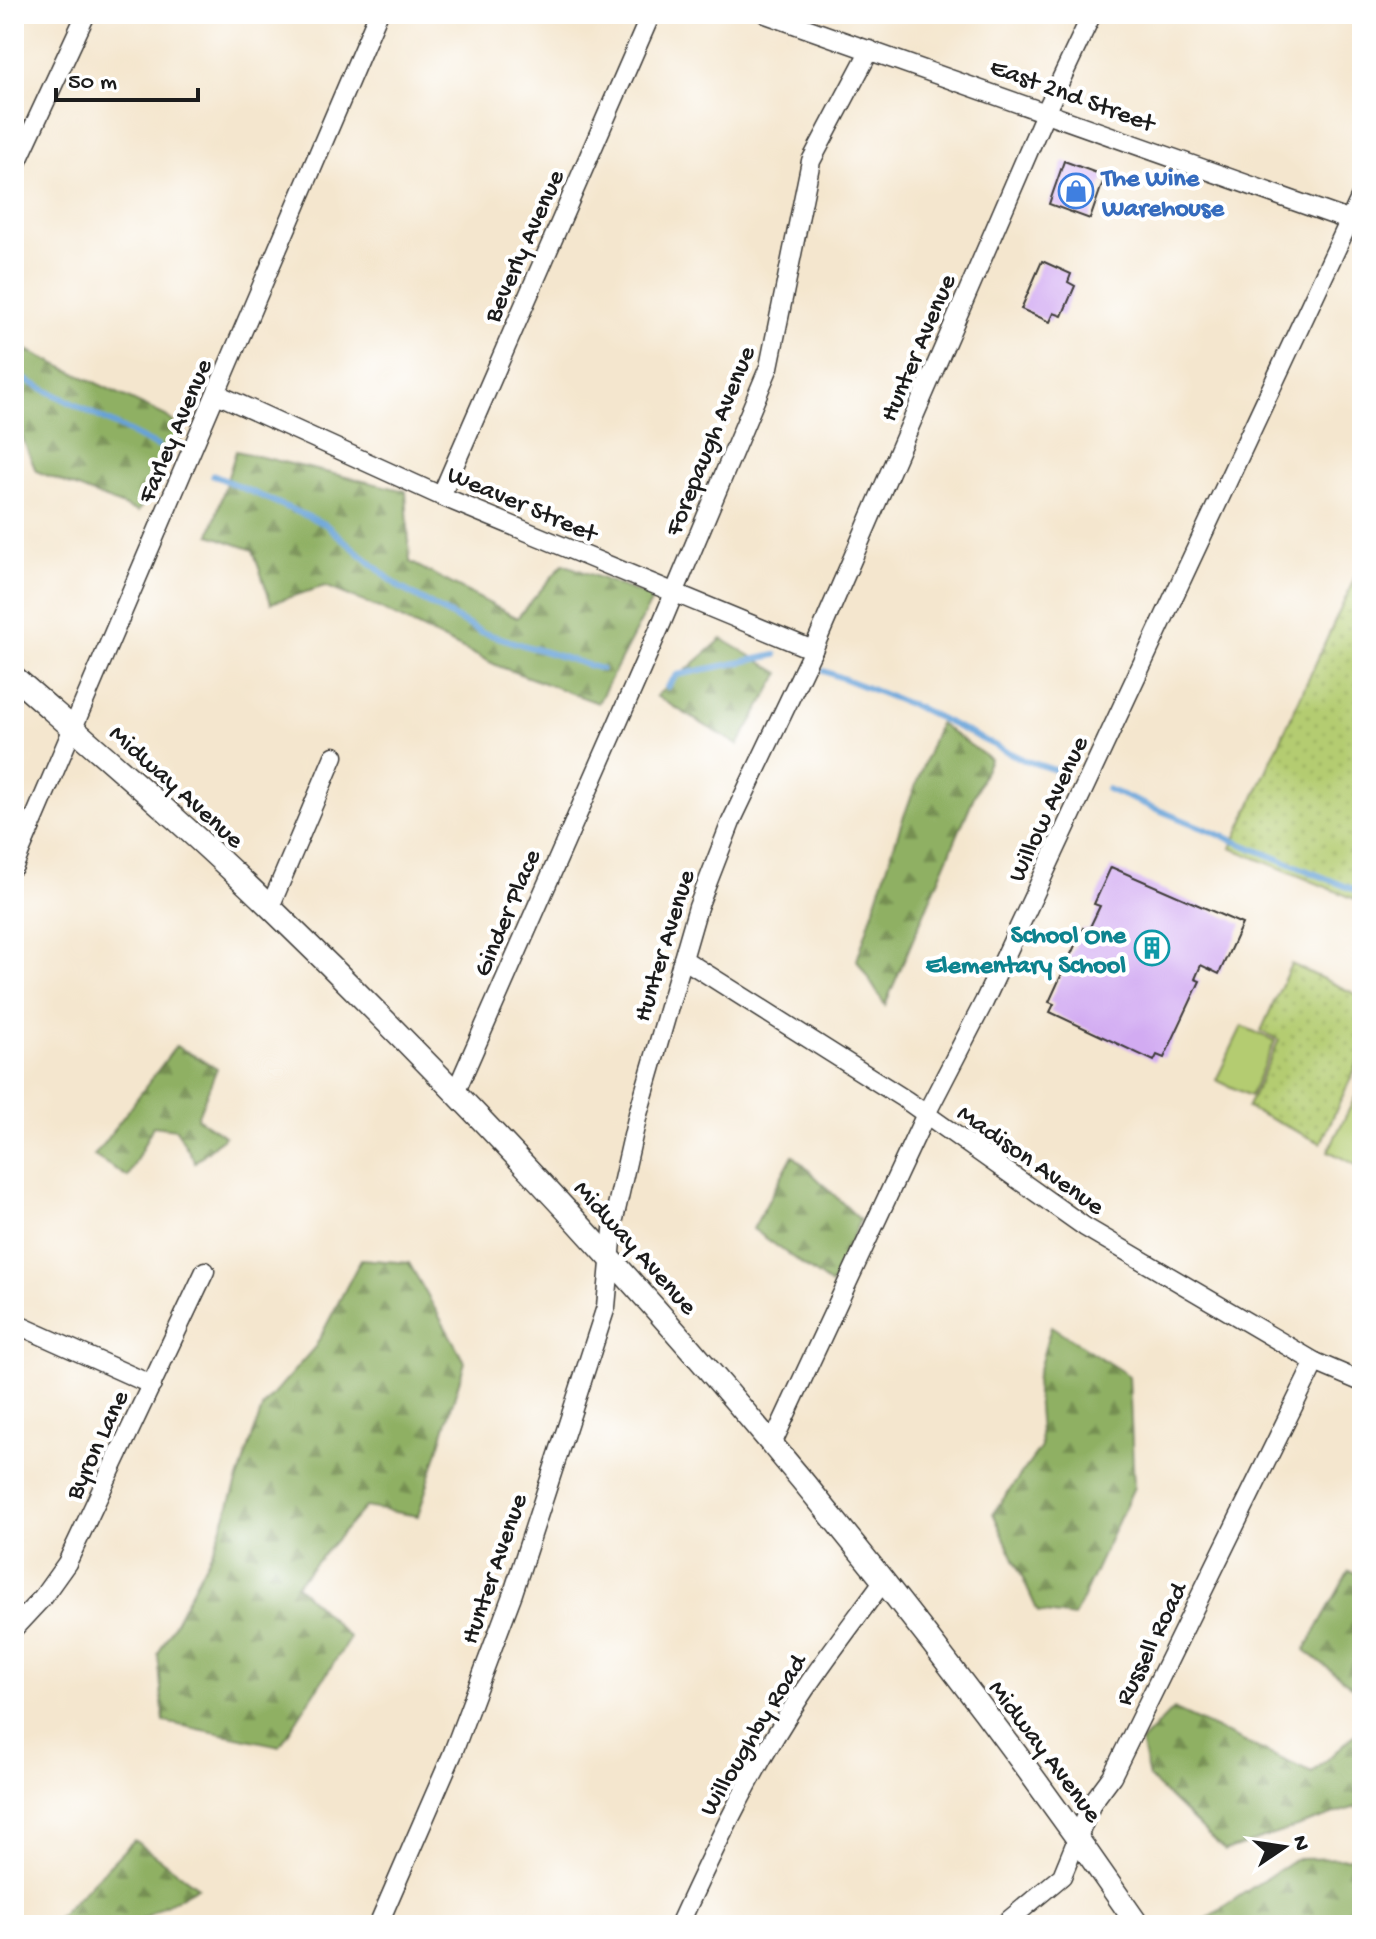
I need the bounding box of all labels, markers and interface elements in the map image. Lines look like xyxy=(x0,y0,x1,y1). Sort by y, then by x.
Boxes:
scale bar xyxy=(56,52,198,102)
street label: East 2nd Street xyxy=(985,53,1160,142)
text: 50 m xyxy=(68,69,117,98)
street label: Beverly Avenue xyxy=(478,165,574,329)
place label: The Wine Warehouse xyxy=(1100,165,1225,226)
shop icon: The Wine Warehouse xyxy=(1057,172,1095,210)
street label: Hunter Avenue xyxy=(875,270,965,427)
street label: Forepaugh Avenue xyxy=(660,342,765,542)
street label: Farley Avenue xyxy=(133,355,222,509)
street label: Weaver Street xyxy=(442,461,603,553)
street label: Midway Avenue xyxy=(101,720,249,857)
street label: Willow Avenue xyxy=(1003,732,1098,888)
street label: Ginder Place xyxy=(468,845,550,982)
street label: Hunter Avenue xyxy=(629,866,704,1026)
place label: School One Elementary School xyxy=(926,922,1128,983)
building icon: School One Elementary School xyxy=(1133,929,1171,967)
street label: Madison Avenue xyxy=(950,1099,1110,1224)
street label: Midway Avenue xyxy=(565,1175,703,1323)
street label: Byron Lane xyxy=(60,1386,138,1506)
street label: Hunter Avenue xyxy=(456,1490,537,1649)
street label: Russell Road xyxy=(1110,1577,1197,1711)
street label: Willoughby Road xyxy=(694,1648,816,1823)
street label: Midway Avenue xyxy=(980,1675,1107,1831)
north arrow xyxy=(1244,1807,1324,1887)
text: N xyxy=(1285,1833,1314,1853)

